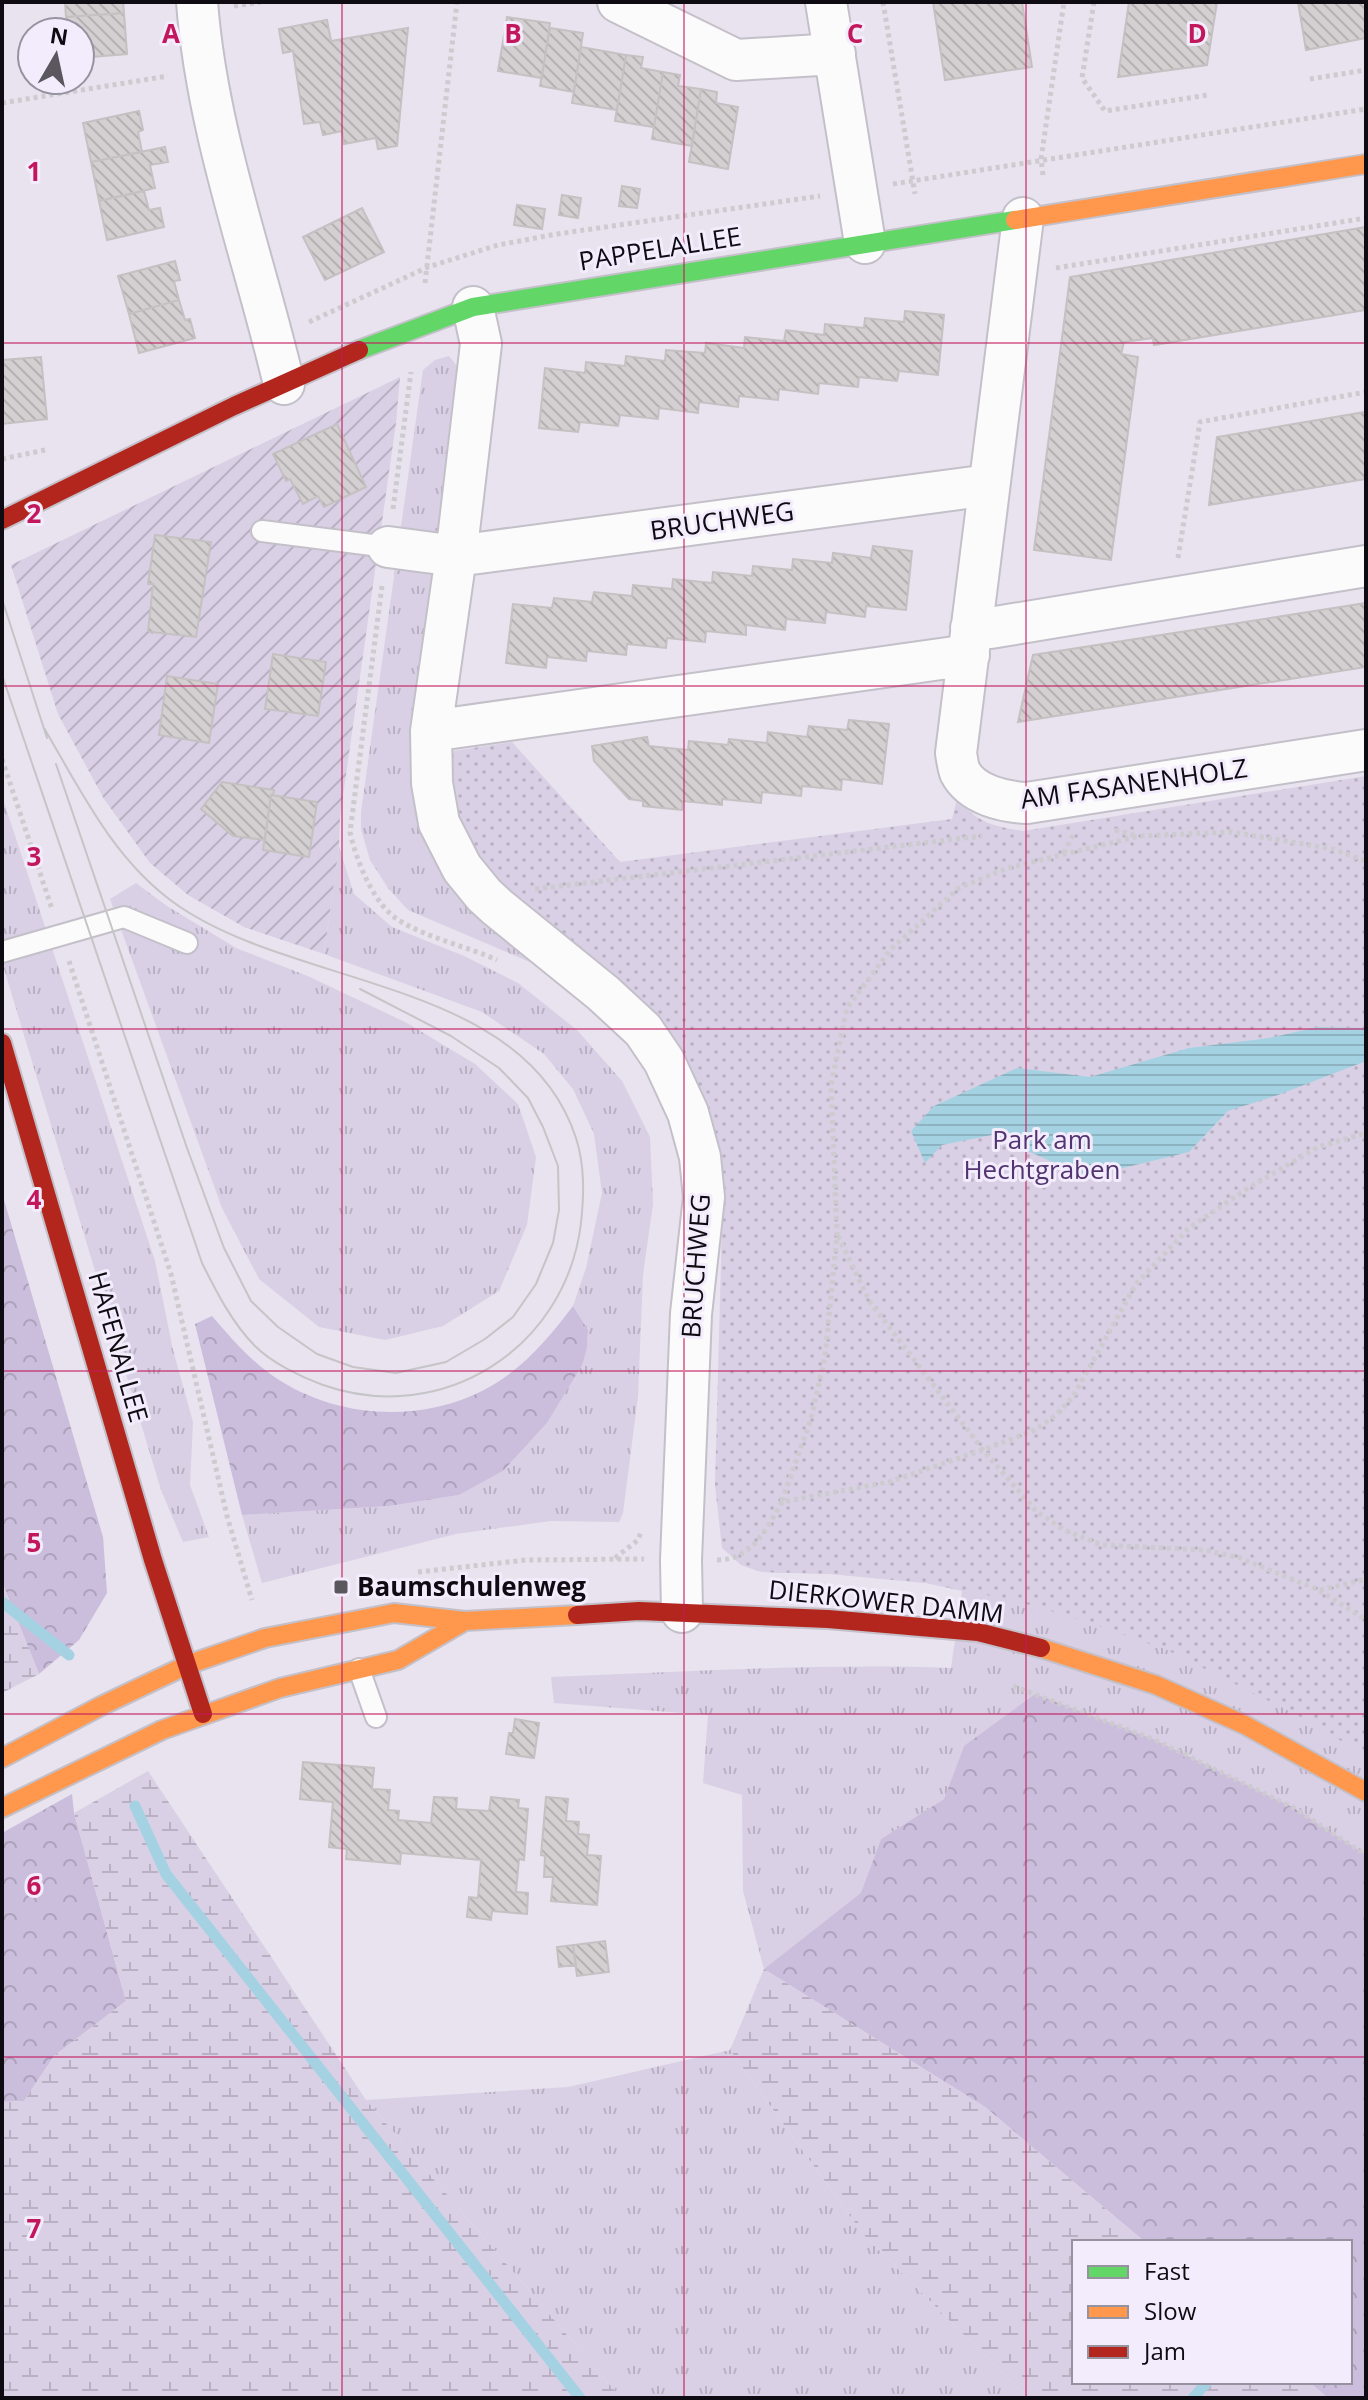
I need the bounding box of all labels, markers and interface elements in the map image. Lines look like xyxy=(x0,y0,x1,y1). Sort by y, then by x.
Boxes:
text: A xyxy=(162,15,180,51)
text: B xyxy=(504,15,522,51)
text: C xyxy=(847,15,863,51)
text: D xyxy=(1187,15,1207,51)
north arrow xyxy=(16,16,96,96)
text: N xyxy=(48,19,70,51)
text: 1 xyxy=(27,153,41,189)
street label: PAPPELALLEE xyxy=(576,217,744,279)
street label: BRUCHWEG xyxy=(648,492,796,548)
text: 2 xyxy=(27,495,42,531)
street label: AM FASANENHOLZ xyxy=(1018,749,1250,817)
text: 3 xyxy=(27,838,41,874)
park label: Park am Hechtgraben xyxy=(963,1121,1121,1187)
text: 4 xyxy=(27,1181,42,1217)
street label: BRUCHWEG xyxy=(672,1192,718,1339)
street label: HAFENALLEE xyxy=(80,1267,158,1426)
text: 5 xyxy=(27,1524,41,1560)
place label: Baumschulenweg xyxy=(357,1568,586,1604)
street label: DIERKOWER DAMM xyxy=(767,1571,1005,1631)
marker: Baumschulenweg xyxy=(332,1578,350,1596)
text: 6 xyxy=(27,1867,42,1903)
text: 7 xyxy=(27,2210,42,2246)
legend xyxy=(1072,2240,1352,2384)
text: Fast xyxy=(1144,2254,1190,2287)
text: Slow xyxy=(1144,2294,1197,2327)
text: Jam xyxy=(1142,2334,1186,2367)

